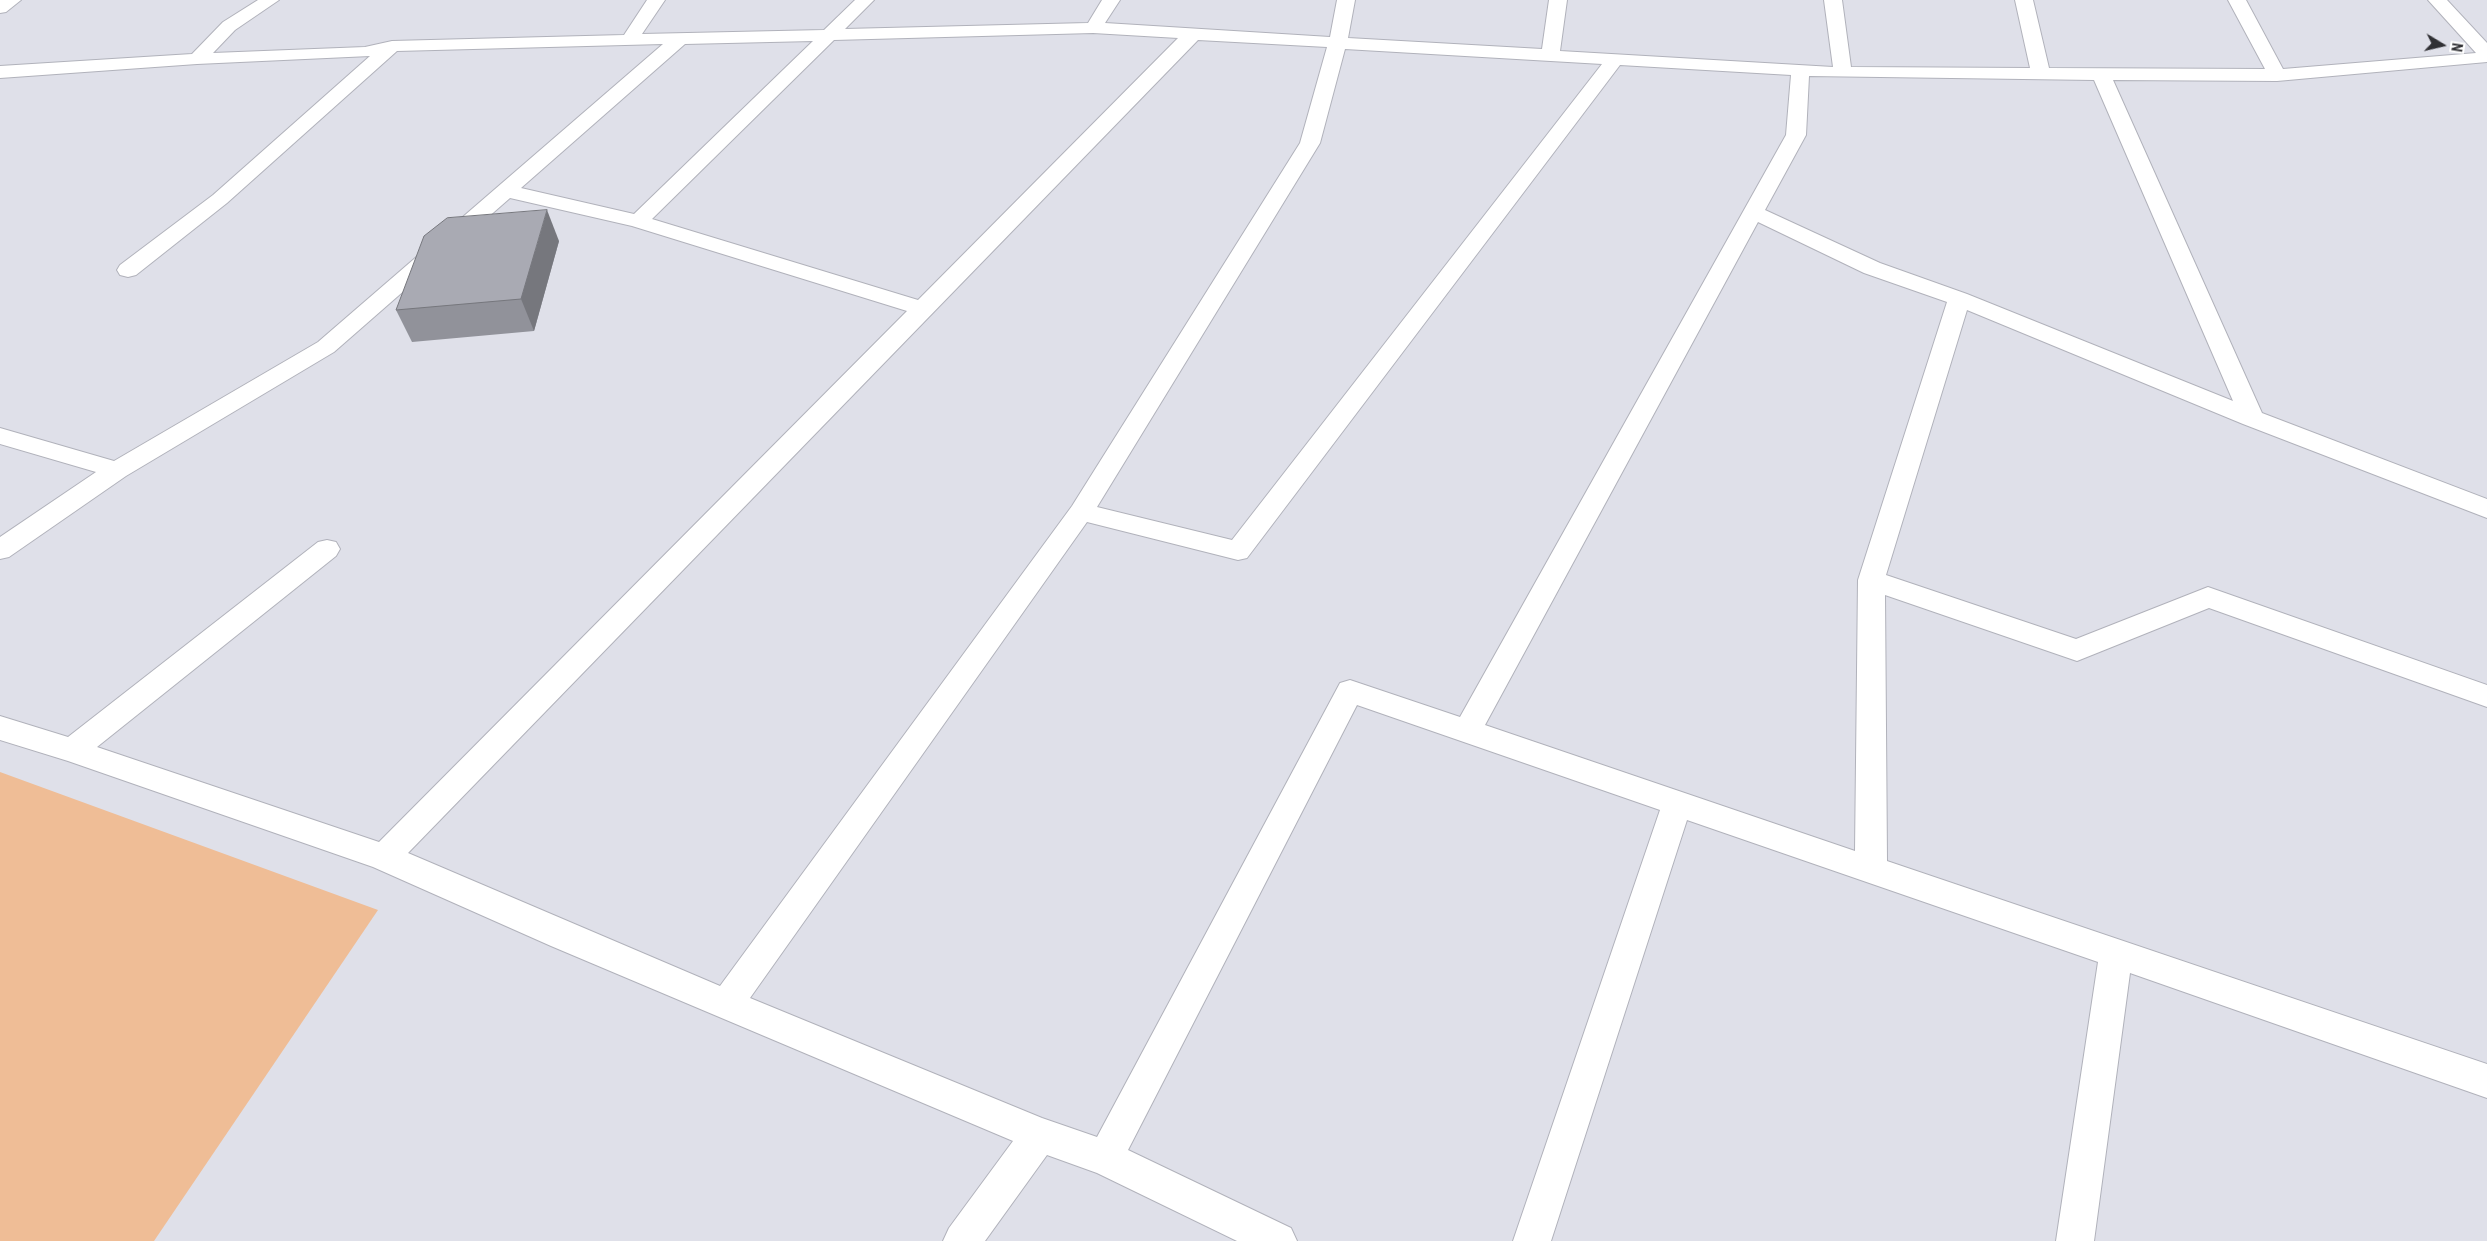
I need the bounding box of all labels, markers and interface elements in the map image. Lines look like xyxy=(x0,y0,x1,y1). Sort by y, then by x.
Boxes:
north arrow xyxy=(2417,20,2467,70)
text: N xyxy=(2448,42,2465,53)

